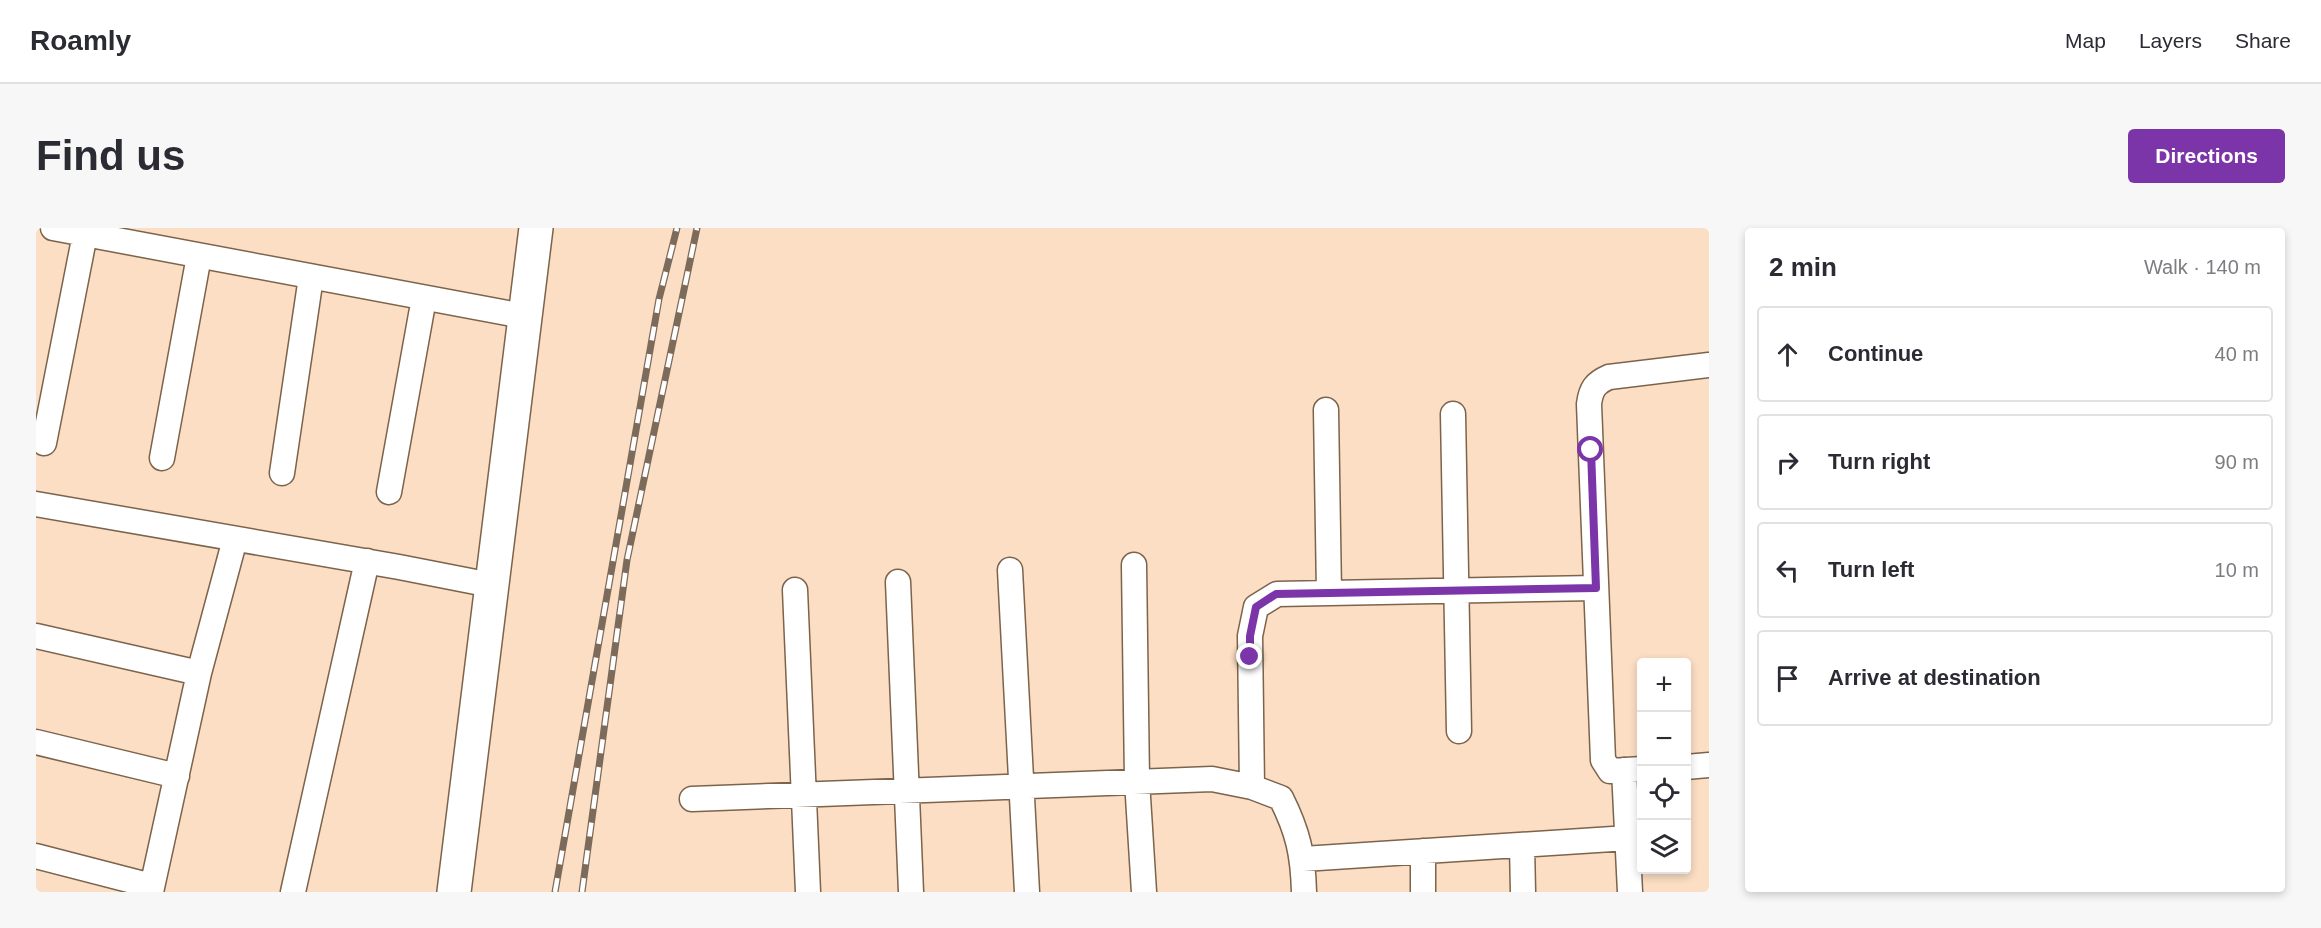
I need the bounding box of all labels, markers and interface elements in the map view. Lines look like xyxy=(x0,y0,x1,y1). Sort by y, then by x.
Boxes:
text: Roamly xyxy=(30,25,131,56)
text: Map xyxy=(2065,29,2106,52)
text: Layers xyxy=(2139,29,2202,52)
text: Share xyxy=(2235,29,2291,52)
button: Directions xyxy=(2128,129,2285,183)
text: Find us xyxy=(36,132,185,179)
text: 2 min xyxy=(1769,252,1837,282)
text: Walk · 140 m xyxy=(2144,256,2261,278)
icon: ahead xyxy=(1771,338,1804,371)
text: Continue xyxy=(1828,341,1923,366)
text: 40 m xyxy=(2215,343,2259,365)
route start xyxy=(1577,436,1603,462)
icon: right xyxy=(1771,446,1804,479)
text: Turn right xyxy=(1828,449,1930,474)
text: 90 m xyxy=(2215,451,2259,473)
icon: left xyxy=(1771,554,1804,587)
text: Turn left xyxy=(1828,557,1914,582)
text: 10 m xyxy=(2215,559,2259,581)
route end xyxy=(1236,643,1262,669)
map controls xyxy=(1637,658,1691,874)
button: + xyxy=(1637,658,1691,712)
icon: arrive xyxy=(1771,662,1804,695)
text: Arrive at destination xyxy=(1828,665,2041,690)
button: − xyxy=(1637,712,1691,766)
button: locate xyxy=(1637,766,1691,820)
button: layers xyxy=(1637,820,1691,874)

